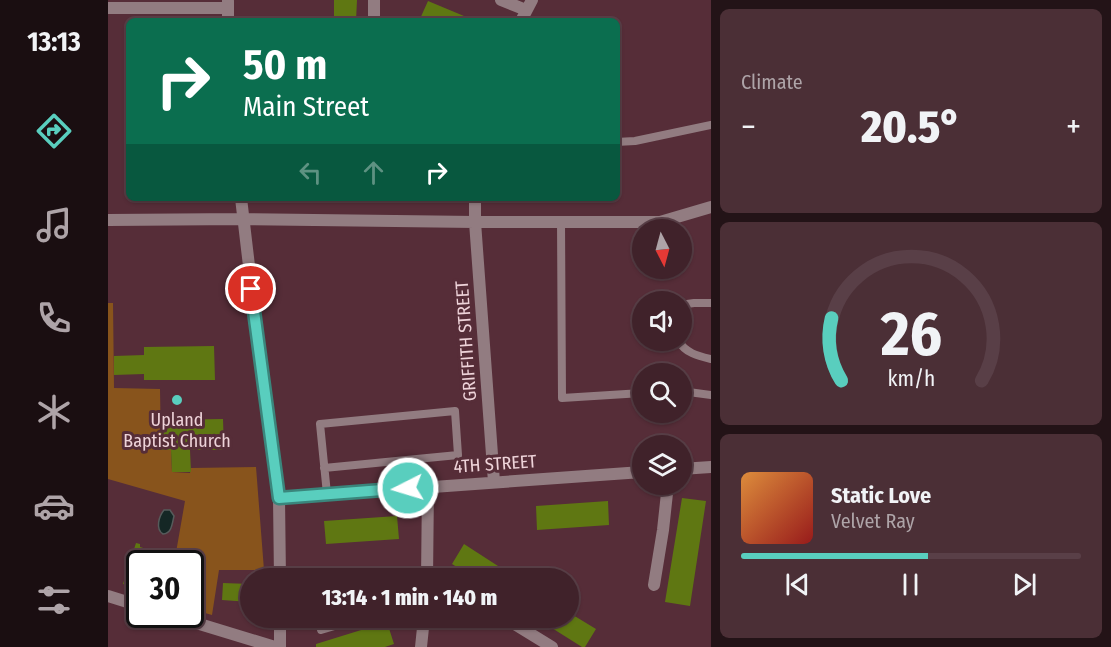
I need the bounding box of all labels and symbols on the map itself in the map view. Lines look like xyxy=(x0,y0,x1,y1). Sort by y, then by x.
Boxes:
north arrow xyxy=(632,219,692,279)
pin xyxy=(225,263,276,314)
street label: GRIFFITH STREET xyxy=(451,279,481,402)
marker: Upland Baptist Church xyxy=(170,393,184,407)
place label: Upland Baptist Church xyxy=(123,409,231,452)
street label: 4TH STREET xyxy=(453,450,538,478)
position arrow xyxy=(376,456,440,520)
speed limit sign: 30 xyxy=(126,550,204,628)

